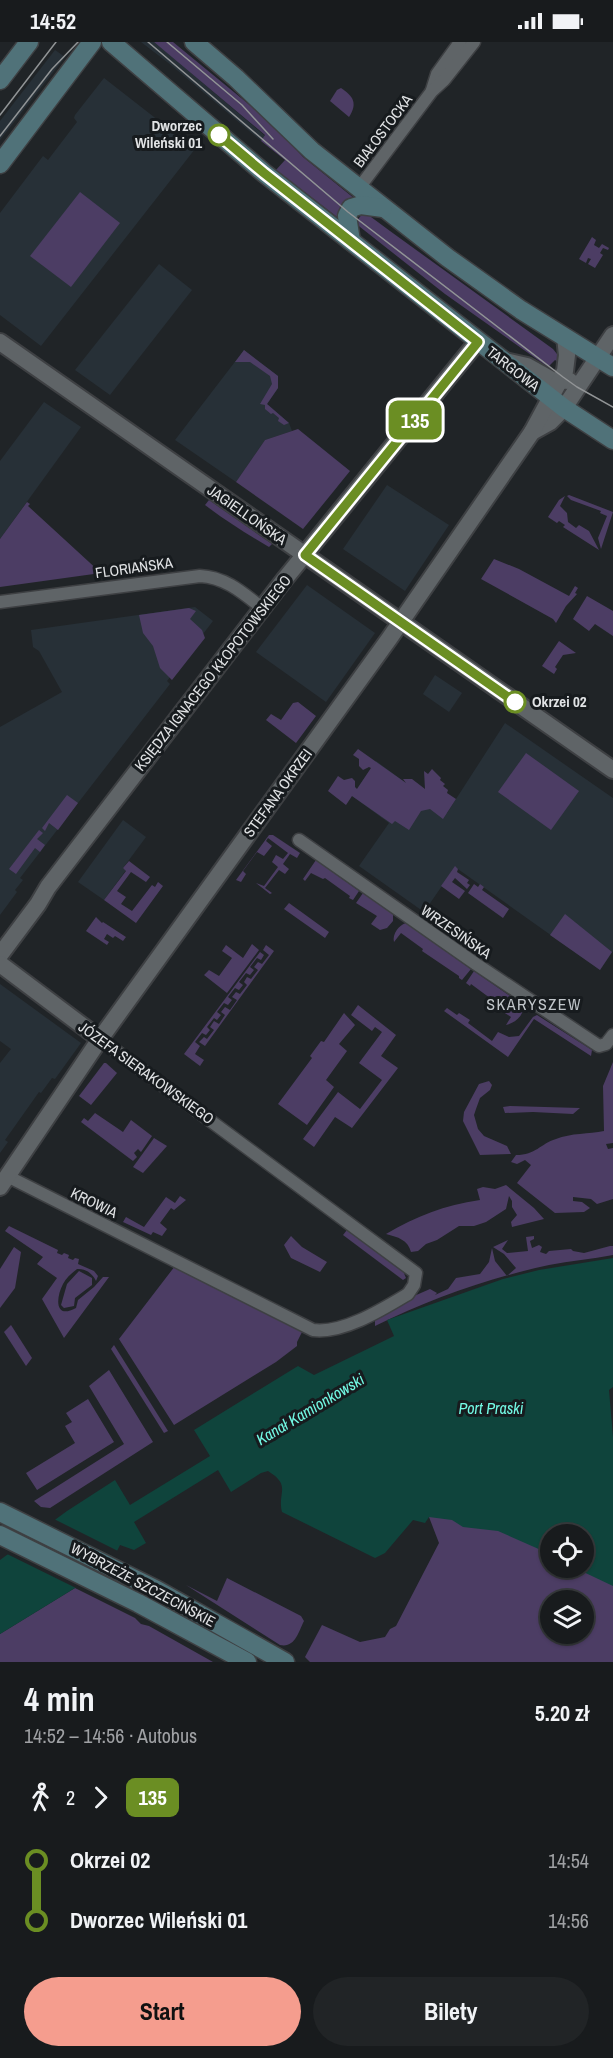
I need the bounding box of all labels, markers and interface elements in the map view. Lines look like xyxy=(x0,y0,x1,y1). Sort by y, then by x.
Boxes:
text: 14:52 xyxy=(30,6,76,36)
street label: BIAŁOSTOCKA xyxy=(348,89,418,172)
place label: Dworzec Wileński 01 xyxy=(135,115,202,153)
marker: Dworzec Wileński 01 xyxy=(208,124,230,146)
street label: TARGOWA xyxy=(482,341,545,397)
line badge: 135 xyxy=(380,400,450,440)
text: 135 xyxy=(401,406,429,435)
street label: JAGIELLOŃSKA xyxy=(203,480,292,550)
street label: FLORIAŃSKA xyxy=(94,552,175,583)
street label: KSIĘDZA IGNACEGO KŁOPOTOWSKIEGO xyxy=(129,570,296,775)
marker: Okrzei 02 xyxy=(504,691,526,713)
place label: Okrzei 02 xyxy=(532,691,587,712)
street label: STEFANA OKRZEI xyxy=(238,744,317,841)
street label: WRZESIŃSKA xyxy=(417,900,496,964)
district label: SKARYSZEW xyxy=(486,993,582,1015)
street label: JÓZEFA SIERAKOWSKIEGO xyxy=(74,1016,218,1129)
street label: KROWIA xyxy=(67,1182,122,1223)
water label: Kanał Kamionkowski xyxy=(252,1368,368,1450)
water label: Port Praski xyxy=(459,1397,524,1419)
map controls xyxy=(540,1524,594,1644)
button: locate xyxy=(540,1524,594,1578)
street label: WYBRZEŻE SZCZECIŃSKIE xyxy=(67,1537,219,1632)
button: layers xyxy=(540,1590,594,1644)
text: 4 min xyxy=(24,1677,95,1721)
text: 5.20 zł xyxy=(535,1698,589,1728)
text: 14:52 – 14:56 · Autobus xyxy=(24,1722,197,1749)
icon: walk xyxy=(24,1781,57,1814)
icon: forward xyxy=(84,1781,117,1814)
text: 135 xyxy=(138,1783,167,1812)
text: 2 xyxy=(66,1784,75,1811)
text: Okrzei 02 xyxy=(70,1845,150,1875)
text: 14:54 xyxy=(548,1847,589,1874)
text: Dworzec Wileński 01 xyxy=(70,1905,247,1935)
text: 14:56 xyxy=(548,1907,589,1934)
button: Start xyxy=(24,1977,301,2046)
button: Bilety xyxy=(313,1977,589,2046)

